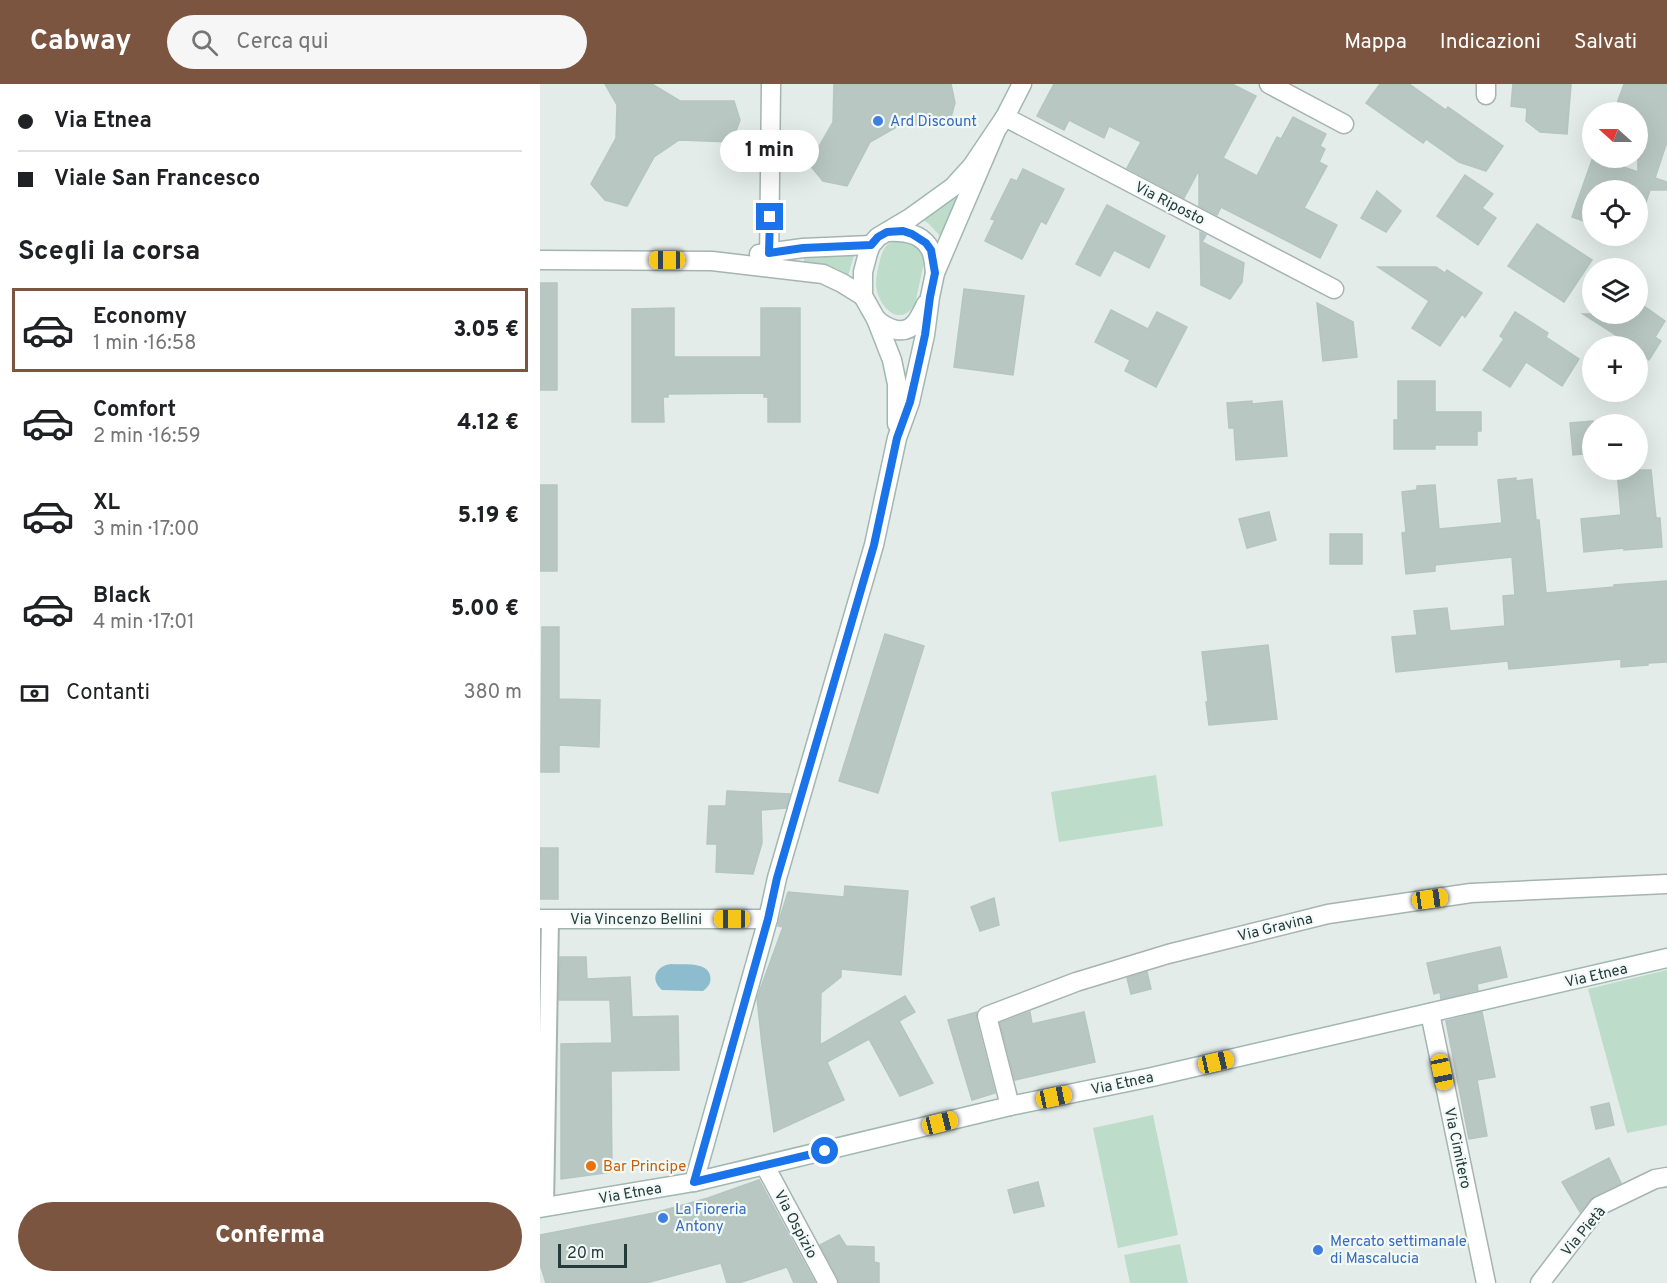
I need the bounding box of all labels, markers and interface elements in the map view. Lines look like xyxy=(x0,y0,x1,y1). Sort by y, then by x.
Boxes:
search box xyxy=(167,15,587,69)
text: Cabway xyxy=(30,24,131,60)
icon: search xyxy=(188,26,221,59)
text: Cerca qui xyxy=(236,29,329,56)
text: Mappa xyxy=(1344,29,1407,56)
text: Indicazioni xyxy=(1440,29,1541,56)
text: Salvati xyxy=(1574,29,1637,56)
north arrow xyxy=(1582,102,1648,168)
map controls xyxy=(1582,102,1648,480)
text: Via Etnea xyxy=(54,108,152,135)
place label: Ard Discount xyxy=(890,113,977,132)
marker: Ard Discount xyxy=(871,114,885,128)
callout: 1 min xyxy=(720,130,820,172)
text: 1 min xyxy=(745,138,794,164)
text: Viale San Francesco xyxy=(54,166,260,193)
street label: Via Riposto xyxy=(1131,179,1208,230)
button: locate xyxy=(1582,180,1648,246)
route end xyxy=(756,203,783,230)
text: Scegli la corsa xyxy=(18,235,200,269)
car xyxy=(649,251,685,269)
button: layers xyxy=(1582,258,1648,324)
icon: car xyxy=(21,303,75,357)
text: Economy xyxy=(93,304,187,331)
text: 3.05 € xyxy=(453,317,519,344)
text: 1 min · 16:58 xyxy=(93,331,196,357)
button: + xyxy=(1582,336,1648,402)
icon: car xyxy=(21,396,75,450)
text: Comfort xyxy=(93,397,176,424)
text: 4.12 € xyxy=(457,410,519,437)
button: − xyxy=(1582,414,1648,480)
text: 2 min · 16:59 xyxy=(93,424,201,450)
icon: car xyxy=(21,489,75,543)
text: XL xyxy=(93,490,120,517)
text: 5.19 € xyxy=(458,503,519,530)
text: 3 min · 17:00 xyxy=(93,517,199,543)
icon: car xyxy=(21,582,75,636)
text: Black xyxy=(93,583,151,610)
text: 5.00 € xyxy=(451,596,519,623)
text: 4 min · 17:01 xyxy=(93,610,195,636)
icon: cash xyxy=(18,677,51,710)
text: Contanti xyxy=(66,680,150,707)
text: 380 m xyxy=(463,680,522,706)
car xyxy=(1411,888,1449,910)
car xyxy=(714,910,750,928)
street label: Via Gravina xyxy=(1236,910,1315,947)
street label: Via Vincenzo Bellini xyxy=(570,911,702,930)
street label: Via Etnea xyxy=(1563,960,1629,993)
car xyxy=(1196,1049,1236,1075)
car xyxy=(1429,1053,1455,1091)
street label: Via Etnea xyxy=(1089,1069,1155,1100)
car xyxy=(1035,1084,1073,1110)
street label: Via Cimitero xyxy=(1439,1106,1474,1191)
car xyxy=(920,1110,960,1136)
route start xyxy=(811,1137,838,1164)
place label: Bar Principe xyxy=(603,1158,686,1177)
marker: Bar Principe xyxy=(584,1159,598,1173)
street label: Via Etnea xyxy=(597,1180,663,1209)
street label: Via Ospizio xyxy=(769,1187,821,1262)
place label: La Fioreria Antony xyxy=(675,1201,746,1237)
button: Conferma xyxy=(18,1202,522,1271)
street label: Via Pietà xyxy=(1558,1203,1611,1261)
marker: La Fioreria Antony xyxy=(656,1211,670,1225)
place label: Mercato settimanale di Mascalucia xyxy=(1330,1233,1467,1269)
scale bar xyxy=(558,1241,627,1268)
marker: Mercato settimanale di Mascalucia xyxy=(1311,1243,1325,1257)
text: 20 m xyxy=(567,1244,604,1264)

